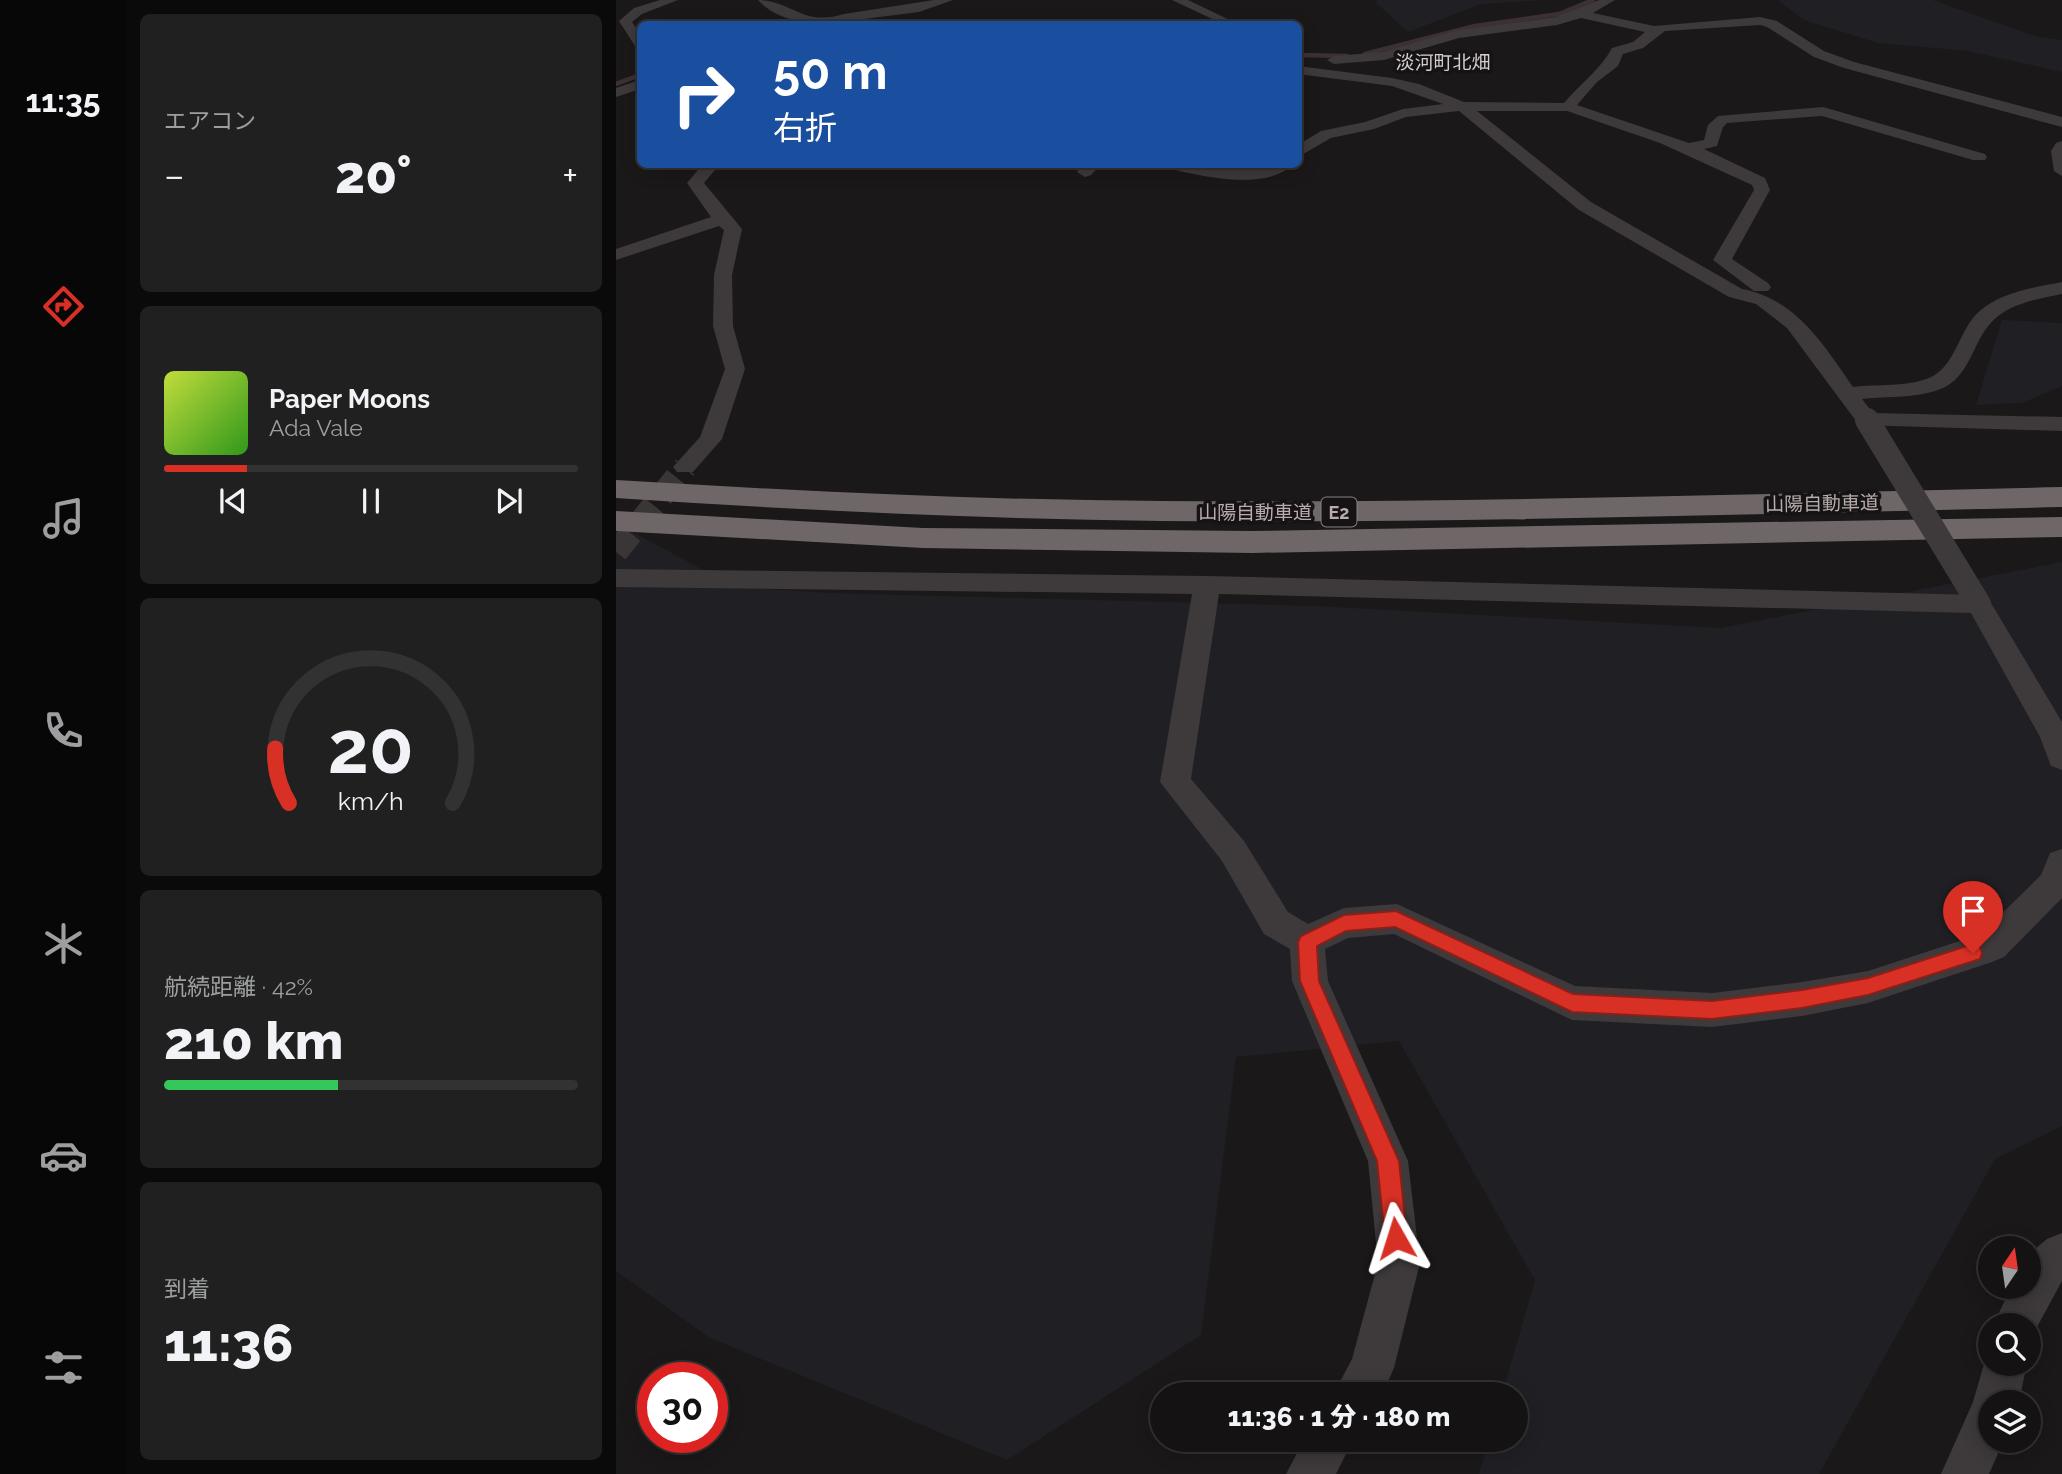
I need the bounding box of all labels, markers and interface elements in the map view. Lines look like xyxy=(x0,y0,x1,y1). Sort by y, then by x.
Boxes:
text: 50 m xyxy=(773,43,888,100)
icon: right xyxy=(658,49,749,140)
district label: 淡河町北畑 xyxy=(1395,51,1491,73)
text: 11:35 xyxy=(25,82,101,119)
text: エアコン xyxy=(164,107,256,134)
text: 右折 xyxy=(773,109,837,146)
text: 20° xyxy=(335,144,412,205)
text: − xyxy=(164,153,184,198)
text: + xyxy=(562,153,578,198)
icon: directions xyxy=(39,282,88,331)
text: Paper Moons xyxy=(269,384,430,414)
text: Ada Vale xyxy=(269,414,363,441)
icon: previous xyxy=(214,482,252,520)
icon: pause xyxy=(352,482,390,520)
icon: next xyxy=(490,482,528,520)
street label: 山陽自動車道 xyxy=(1765,491,1879,515)
icon: music xyxy=(39,494,88,543)
road number: E2 xyxy=(1322,498,1356,526)
street label: 山陽自動車道 xyxy=(1198,501,1312,523)
text: 20 xyxy=(328,705,414,790)
icon: phone xyxy=(39,706,88,755)
text: km/h xyxy=(338,786,404,816)
pin xyxy=(1943,881,2003,953)
icon: arrive xyxy=(1954,892,1992,930)
icon: climate xyxy=(39,919,88,968)
text: 航続距離 · 42% xyxy=(164,973,313,1000)
text: 210 km xyxy=(164,1010,343,1071)
icon: car xyxy=(39,1131,88,1180)
position arrow xyxy=(1359,1201,1433,1275)
north arrow xyxy=(1978,1236,2040,1298)
map controls xyxy=(1978,1236,2041,1453)
text: 到着 xyxy=(164,1275,210,1302)
text: 11:36 xyxy=(164,1312,293,1373)
button: search xyxy=(1978,1313,2041,1376)
icon: filters xyxy=(39,1343,88,1392)
speed limit sign: 30 xyxy=(637,1362,728,1453)
button: layers xyxy=(1978,1390,2041,1453)
text: 11:36 · 1 分 · 180 m xyxy=(1228,1402,1450,1432)

